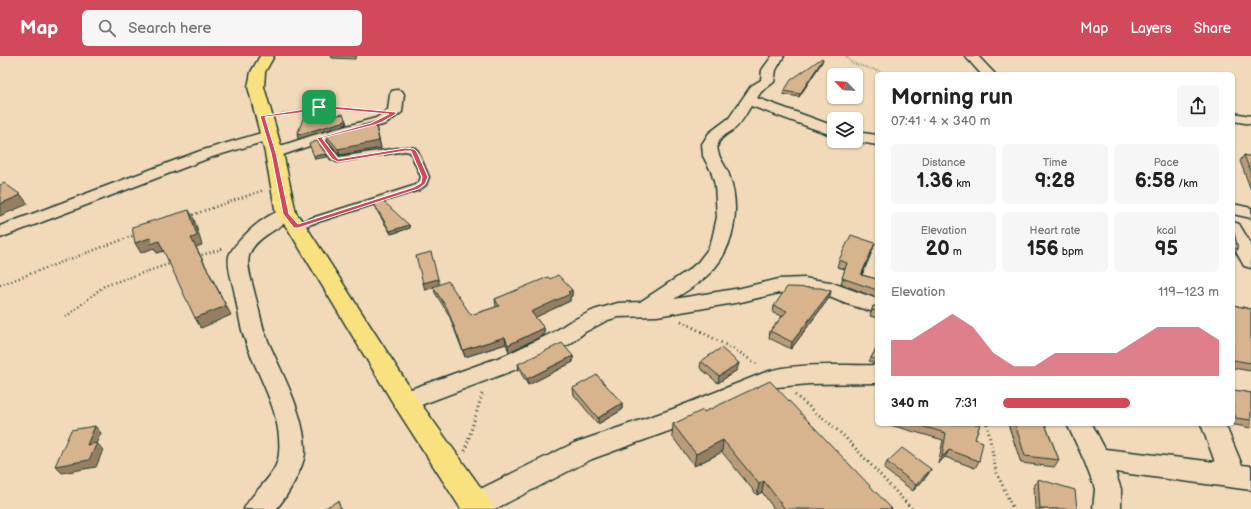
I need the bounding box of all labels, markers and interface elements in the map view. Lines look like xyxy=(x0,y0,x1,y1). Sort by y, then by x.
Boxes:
search box xyxy=(82,10,362,46)
text: Map xyxy=(20,17,58,40)
icon: search xyxy=(96,17,118,39)
text: Search here xyxy=(128,19,211,38)
text: Map xyxy=(1080,20,1108,37)
text: Layers xyxy=(1130,20,1172,37)
text: Share xyxy=(1194,20,1231,37)
north arrow xyxy=(827,68,863,104)
map controls xyxy=(827,68,863,148)
text: Morning run xyxy=(891,84,1013,111)
button: share xyxy=(1177,85,1219,127)
pin xyxy=(302,90,336,124)
icon: arrive xyxy=(308,96,330,118)
button: layers xyxy=(827,112,863,148)
text: 07:41 · 4 × 340 m xyxy=(891,113,991,129)
text: Distance xyxy=(922,156,966,169)
text: Time xyxy=(1043,156,1067,169)
text: Pace xyxy=(1154,156,1179,169)
text: 1.36 xyxy=(917,169,953,193)
text: 9:28 xyxy=(1035,169,1075,193)
text: 6:58 xyxy=(1135,169,1175,193)
text: km xyxy=(953,177,971,190)
text: /km xyxy=(1175,177,1198,190)
text: Elevation xyxy=(921,224,967,237)
text: Heart rate xyxy=(1030,224,1080,237)
text: kcal xyxy=(1156,224,1176,237)
text: 20 xyxy=(926,237,950,261)
text: 156 xyxy=(1027,237,1059,261)
text: 95 xyxy=(1155,237,1178,261)
text: m xyxy=(950,245,962,258)
text: bpm xyxy=(1059,245,1083,258)
text: Elevation xyxy=(891,284,945,300)
text: 119–123 m xyxy=(1158,284,1219,300)
text: 340 m xyxy=(891,395,929,411)
text: 7:31 xyxy=(955,395,977,411)

